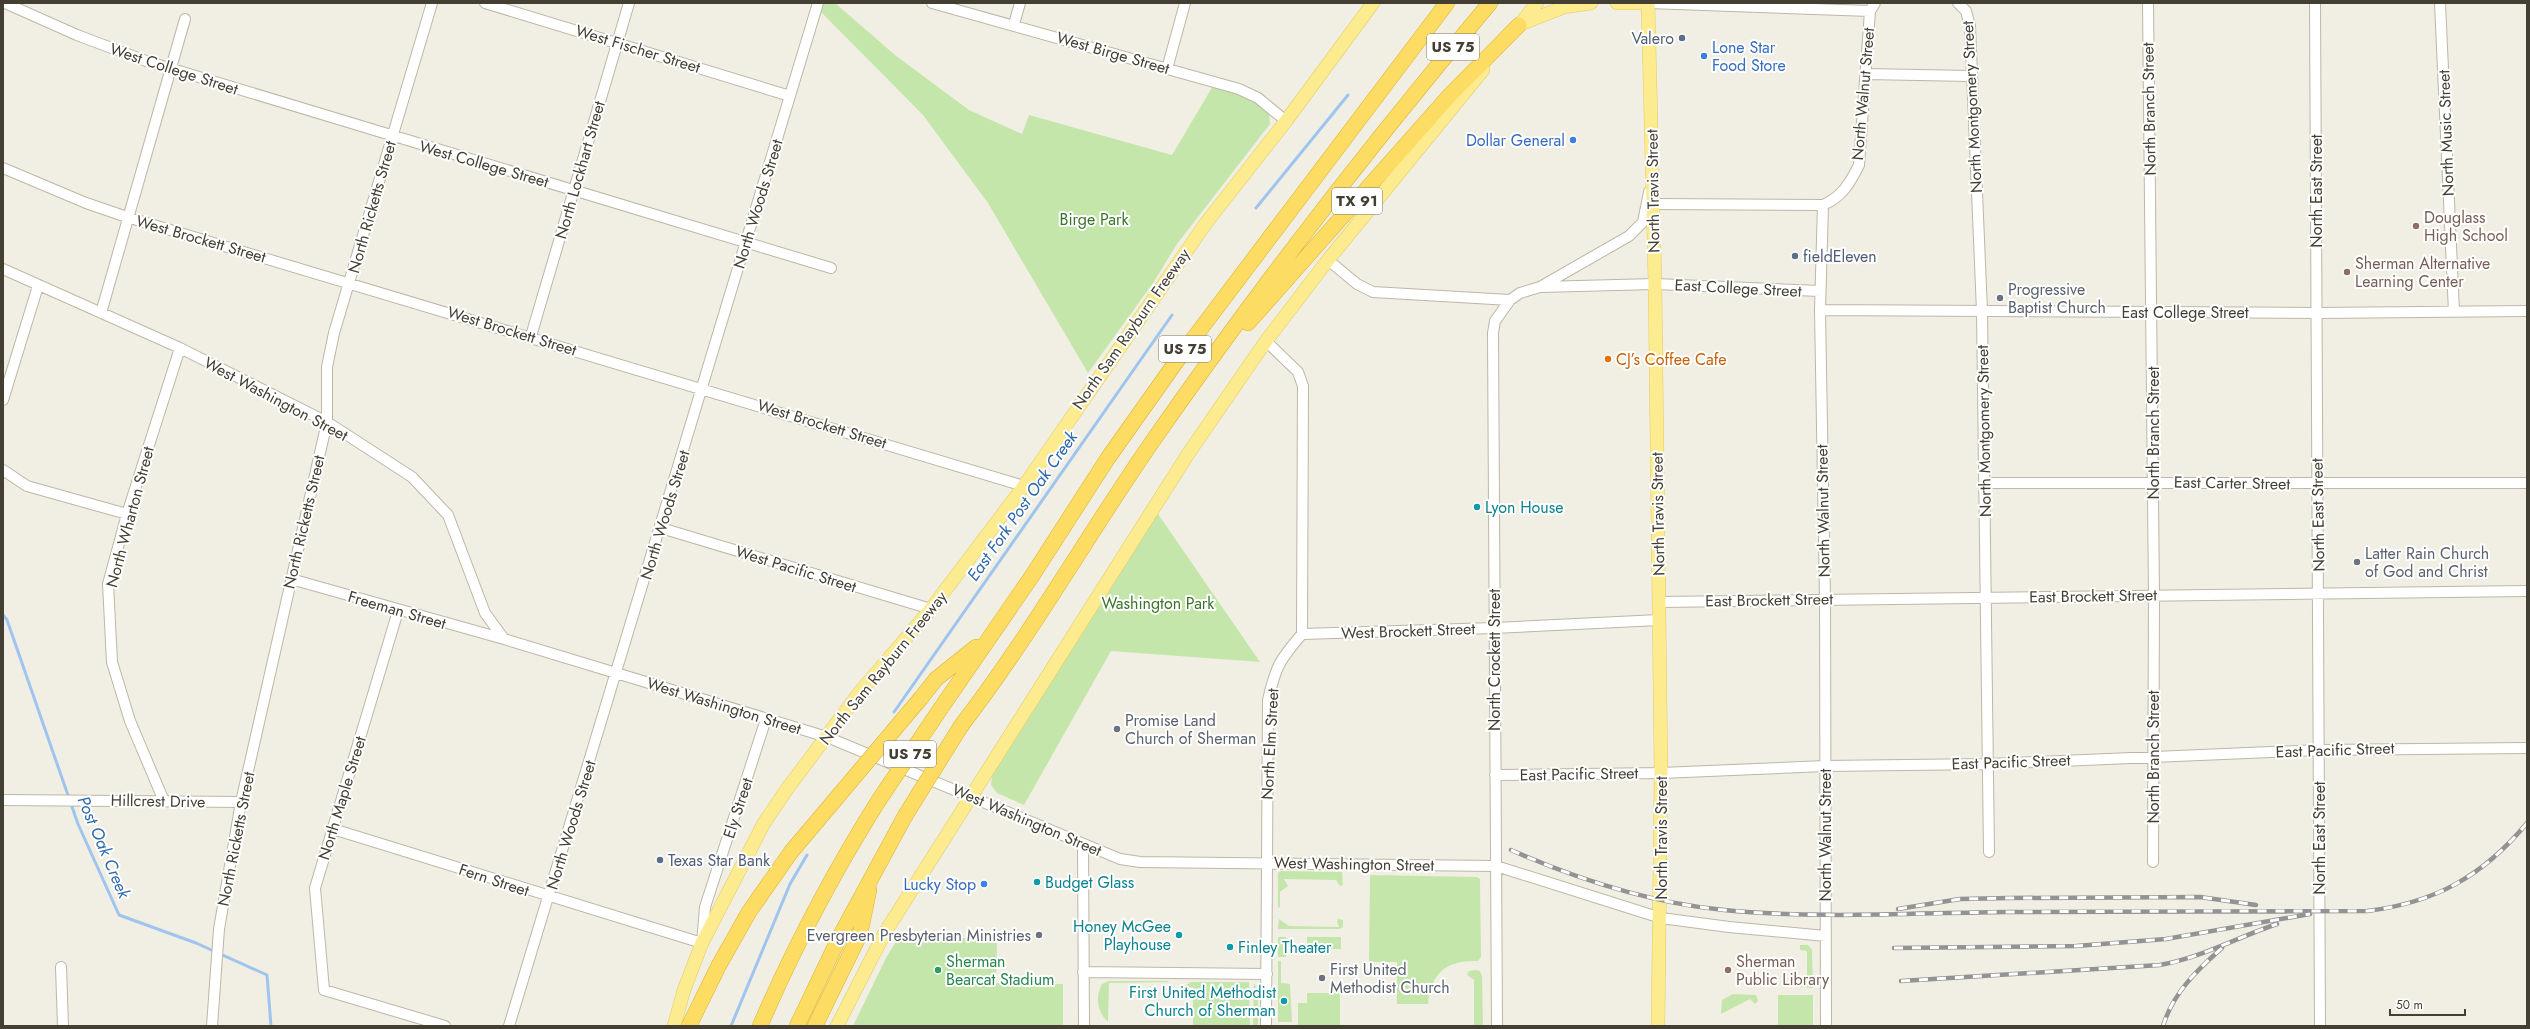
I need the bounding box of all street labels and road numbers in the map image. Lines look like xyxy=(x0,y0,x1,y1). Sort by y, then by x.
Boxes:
street label: West Fischer Street xyxy=(573,19,703,79)
street label: North Montgomery Street xyxy=(1956,20,1988,194)
street label: West Birge Street xyxy=(1054,26,1172,80)
street label: North Walnut Street xyxy=(1846,27,1880,161)
road number: US 75 xyxy=(1427,34,1479,60)
street label: West College Street xyxy=(107,37,241,101)
street label: North Branch Street xyxy=(2136,42,2162,176)
street label: North Music Street xyxy=(2432,69,2460,196)
street label: North Lockhart Street xyxy=(549,98,611,242)
street label: North Travis Street xyxy=(1640,129,1666,253)
street label: North East Street xyxy=(2305,134,2328,248)
street label: West College Street xyxy=(417,135,551,193)
street label: North Woods Street xyxy=(727,136,789,272)
street label: North Ricketts Street xyxy=(342,138,402,276)
road number: TX 91 xyxy=(1332,188,1382,214)
street label: West Brockett Street xyxy=(133,209,269,269)
street label: North Sam Rayburn Freeway xyxy=(1067,243,1196,414)
street label: East College Street xyxy=(1674,273,1802,303)
street label: West Brockett Street xyxy=(444,300,580,362)
street label: East College Street xyxy=(2121,301,2249,324)
road number: US 75 xyxy=(1159,336,1211,362)
street label: North Montgomery Street xyxy=(1971,345,1997,517)
street label: West Washington Street xyxy=(200,351,352,447)
street label: North Branch Street xyxy=(2142,366,2165,500)
street label: West Brockett Street xyxy=(754,393,890,455)
street label: North Wharton Street xyxy=(100,444,160,590)
street label: North Walnut Street xyxy=(1810,444,1836,578)
street label: North Woods Street xyxy=(634,447,696,583)
street label: North Travis Street xyxy=(1645,452,1671,576)
street label: North Ricketts Street xyxy=(277,453,331,591)
street label: North East Street xyxy=(2306,458,2330,572)
street label: East Carter Street xyxy=(2174,470,2290,496)
street label: West Pacific Street xyxy=(733,540,859,598)
street label: East Brockett Street xyxy=(2029,583,2157,609)
street label: Freeman Street xyxy=(345,585,449,635)
street label: North Sam Rayburn Freeway xyxy=(814,585,953,750)
street label: East Brockett Street xyxy=(1705,587,1833,613)
street label: North Crockett Street xyxy=(1483,589,1506,731)
street label: West Brockett Street xyxy=(1341,617,1476,645)
street label: West Washington Street xyxy=(644,672,804,740)
street label: North Elm Street xyxy=(1256,688,1284,800)
street label: North Branch Street xyxy=(2142,690,2165,824)
street label: North Maple Street xyxy=(312,733,372,863)
street label: East Pacific Street xyxy=(2275,736,2395,764)
road number: US 75 xyxy=(884,741,936,767)
street label: East Pacific Street xyxy=(1951,748,2071,776)
street label: North Woods Street xyxy=(540,757,602,893)
street label: East Pacific Street xyxy=(1519,761,1639,787)
street label: North Walnut Street xyxy=(1814,768,1837,901)
street label: North Ricketts Street xyxy=(212,770,260,908)
street label: Ely Street xyxy=(717,775,759,841)
street label: North Travis Street xyxy=(1650,776,1673,900)
street label: West Washington Street xyxy=(949,778,1105,862)
street label: North East Street xyxy=(2308,781,2331,895)
street label: Hillcrest Drive xyxy=(110,789,206,813)
street label: West Washington Street xyxy=(1274,851,1434,877)
street label: Fern Street xyxy=(456,858,532,902)

